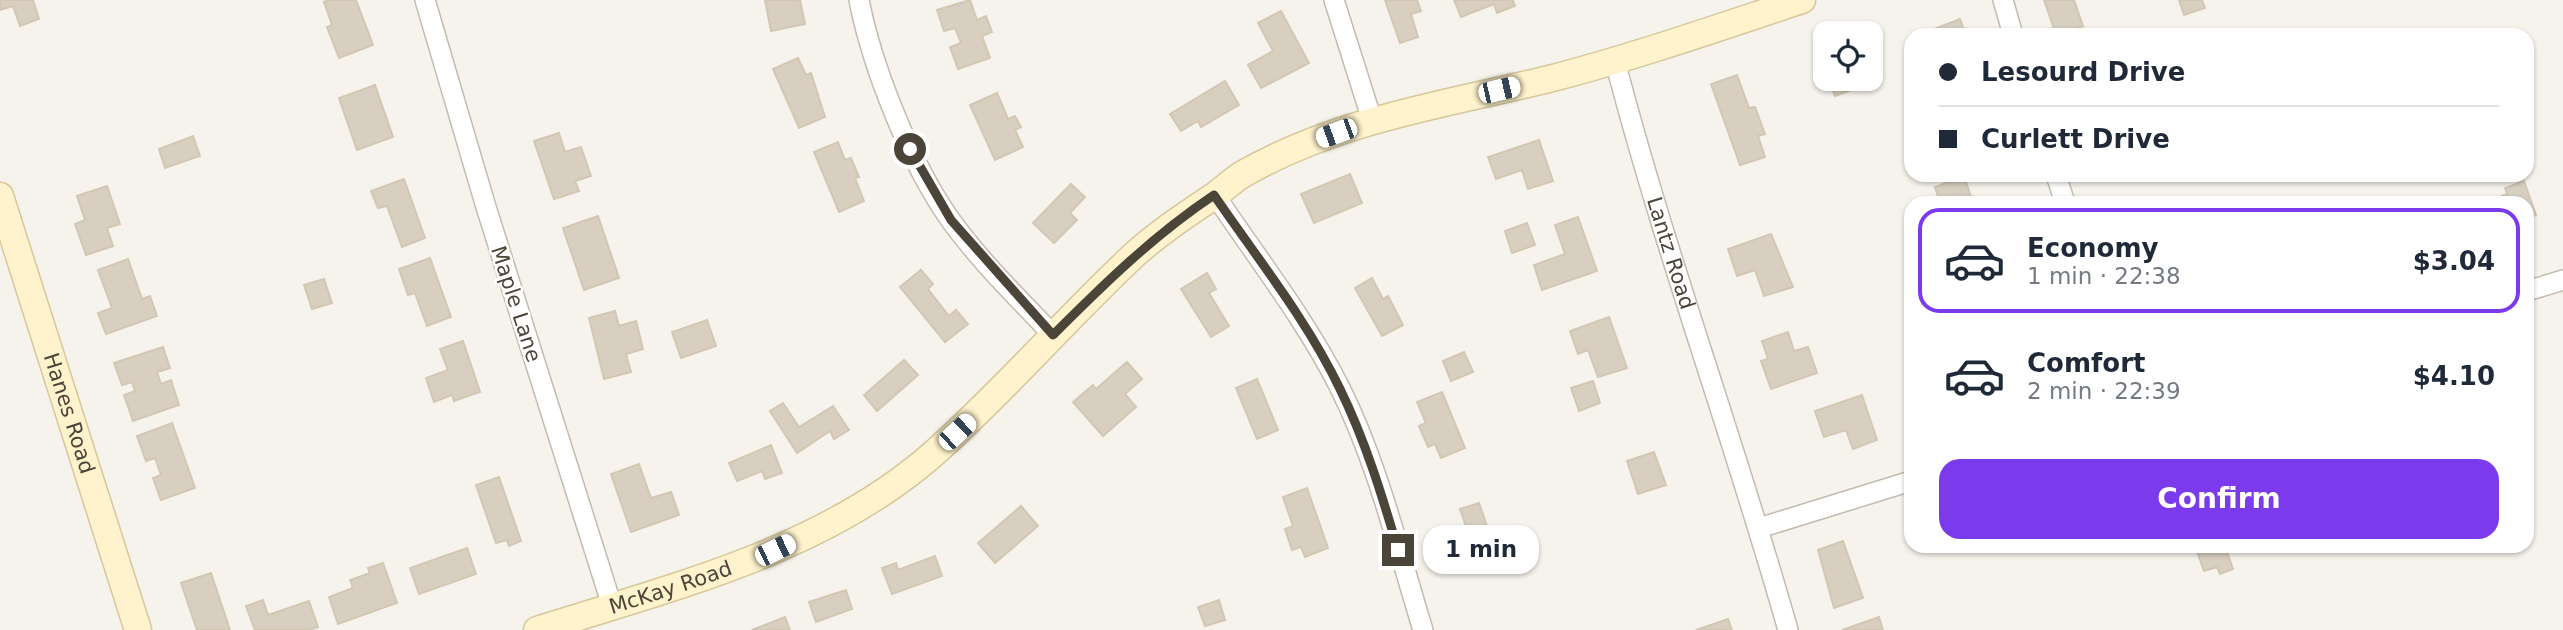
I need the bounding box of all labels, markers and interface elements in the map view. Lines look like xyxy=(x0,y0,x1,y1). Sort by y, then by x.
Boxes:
map controls xyxy=(1813,21,1883,91)
button: locate xyxy=(1813,21,1883,91)
text: Lesourd Drive xyxy=(1981,57,2185,87)
car xyxy=(1477,75,1522,105)
car xyxy=(1313,116,1360,150)
text: Curlett Drive xyxy=(1981,124,2170,154)
route start xyxy=(894,133,926,165)
street label: Lantz Road xyxy=(1642,194,1700,312)
icon: car xyxy=(1943,229,2006,292)
text: Economy xyxy=(2027,233,2158,263)
street label: Maple Lane xyxy=(486,243,546,365)
text: $3.04 xyxy=(2413,246,2495,276)
text: 1 min · 22:38 xyxy=(2027,263,2181,289)
icon: car xyxy=(1943,344,2006,407)
text: Comfort xyxy=(2027,348,2145,378)
street label: Hanes Road xyxy=(39,350,100,477)
text: $4.10 xyxy=(2413,361,2495,391)
text: 2 min · 22:39 xyxy=(2027,378,2181,404)
car xyxy=(935,410,980,454)
button: Confirm xyxy=(1939,459,2499,539)
callout: 1 min xyxy=(1422,526,1538,574)
car xyxy=(752,531,799,569)
route end xyxy=(1382,534,1414,566)
text: 1 min xyxy=(1445,536,1517,562)
street label: McKay Road xyxy=(606,556,735,619)

